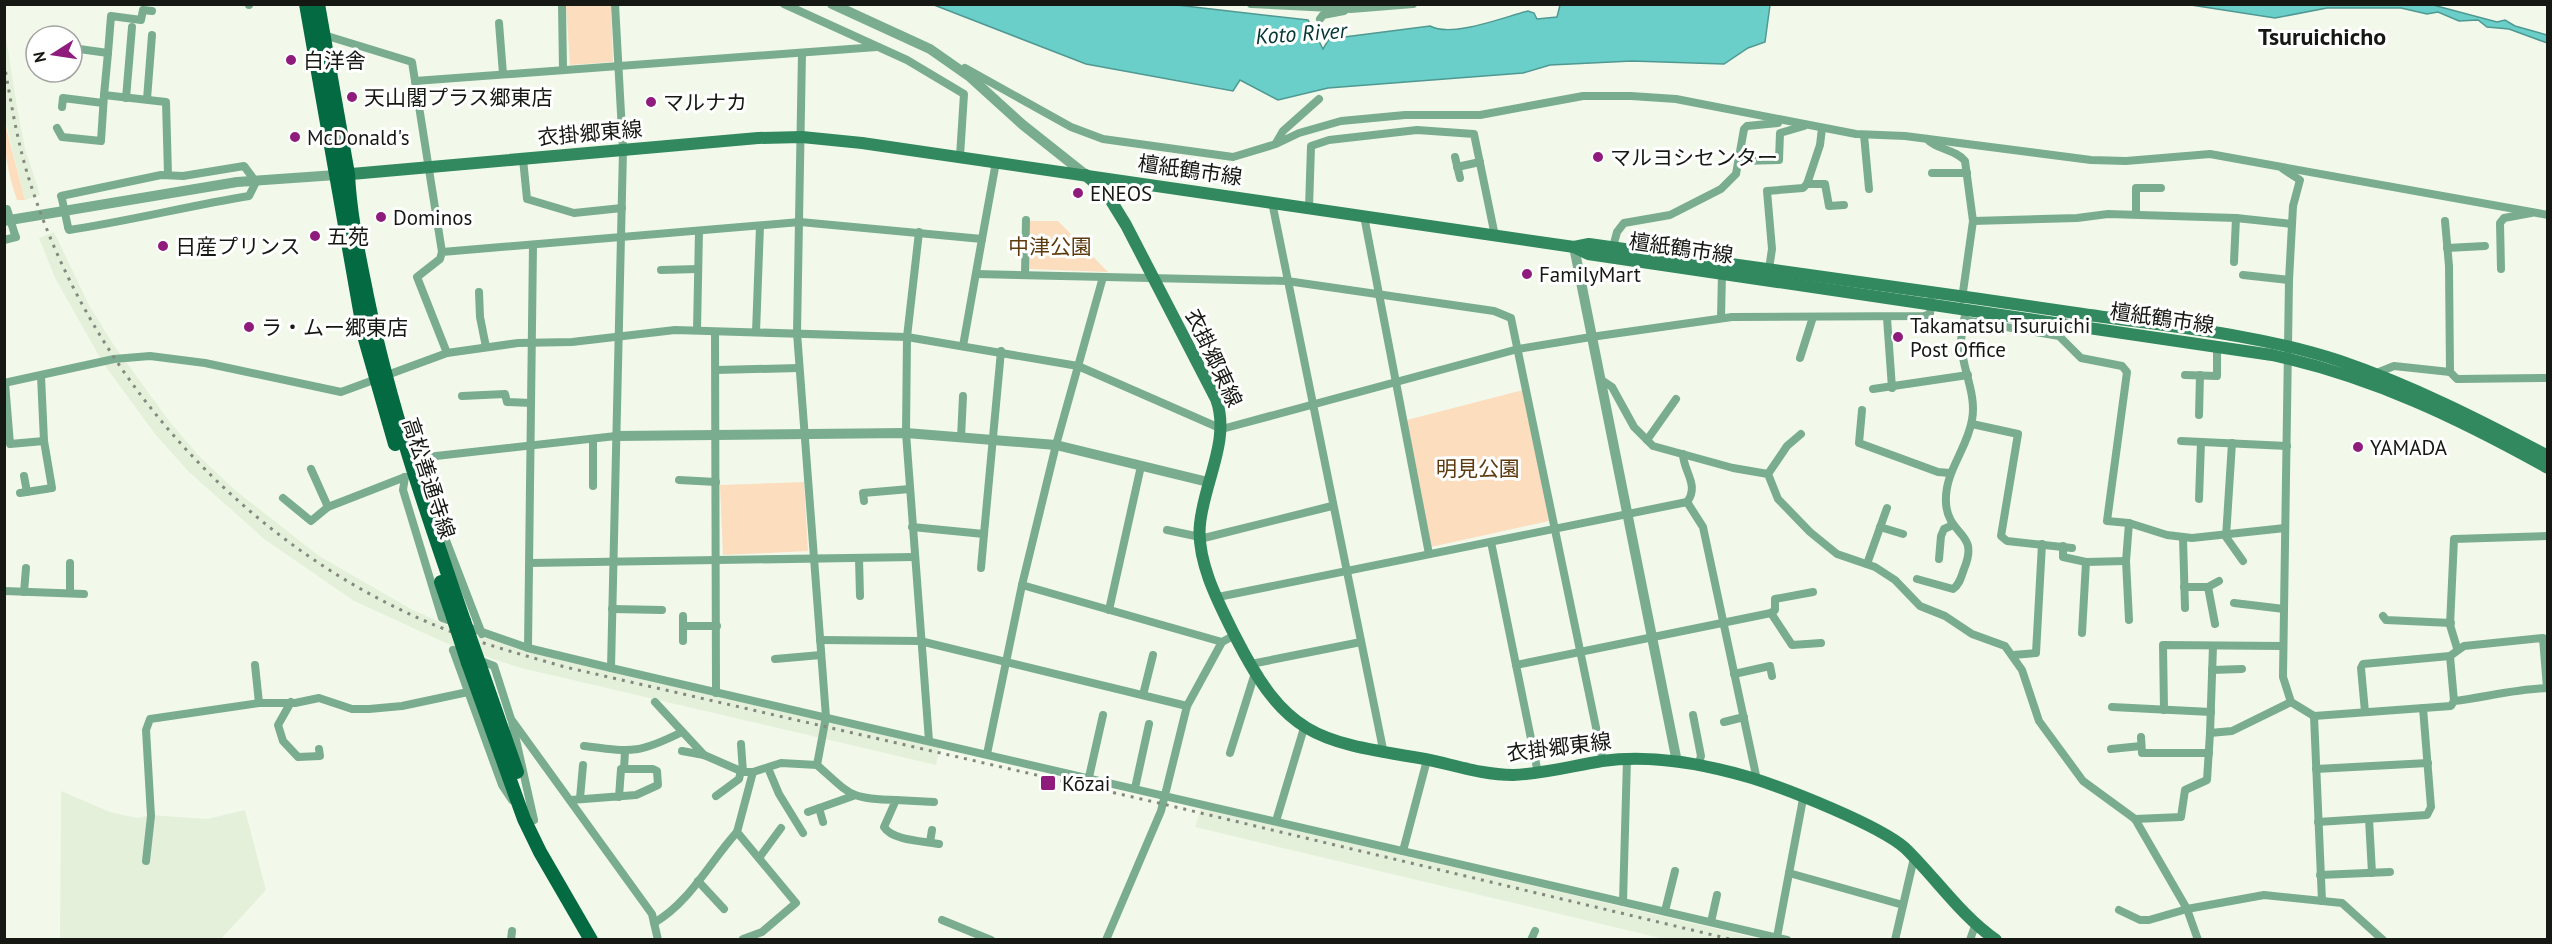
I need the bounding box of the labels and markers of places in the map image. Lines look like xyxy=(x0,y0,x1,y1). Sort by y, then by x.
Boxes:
place label: 白洋舎 xyxy=(303,47,366,74)
marker: 白洋舎 xyxy=(284,53,298,67)
place label: 天山閣プラス郷東店 xyxy=(364,84,553,111)
place label: マルナカ xyxy=(663,89,747,116)
marker: 天山閣プラス郷東店 xyxy=(345,90,359,104)
marker: マルナカ xyxy=(644,95,658,109)
place label: McDonald's xyxy=(307,124,410,151)
marker: McDonald's xyxy=(288,130,302,144)
place label: マルヨシセンター xyxy=(1610,144,1778,171)
marker: マルヨシセンター xyxy=(1591,150,1605,164)
place label: ENEOS xyxy=(1090,180,1152,207)
marker: ENEOS xyxy=(1071,186,1085,200)
place label: Dominos xyxy=(393,204,472,231)
marker: Dominos xyxy=(374,210,388,224)
place label: 五苑 xyxy=(327,223,369,250)
marker: 五苑 xyxy=(308,229,322,243)
place label: 日産プリンス xyxy=(175,233,301,260)
marker: 日産プリンス xyxy=(156,239,170,253)
place label: FamilyMart xyxy=(1539,261,1641,288)
marker: FamilyMart xyxy=(1520,267,1534,281)
place label: Takamatsu Tsuruichi Post Office xyxy=(1910,312,2090,363)
place label: ラ・ムー郷東店 xyxy=(261,314,408,341)
marker: ラ・ムー郷東店 xyxy=(242,320,256,334)
marker: Takamatsu Tsuruichi Post Office xyxy=(1891,330,1905,344)
place label: YAMADA xyxy=(2370,434,2448,461)
marker: YAMADA xyxy=(2351,440,2365,454)
place label: Kōzai xyxy=(1062,770,1111,797)
marker: Kōzai xyxy=(1039,774,1057,792)

